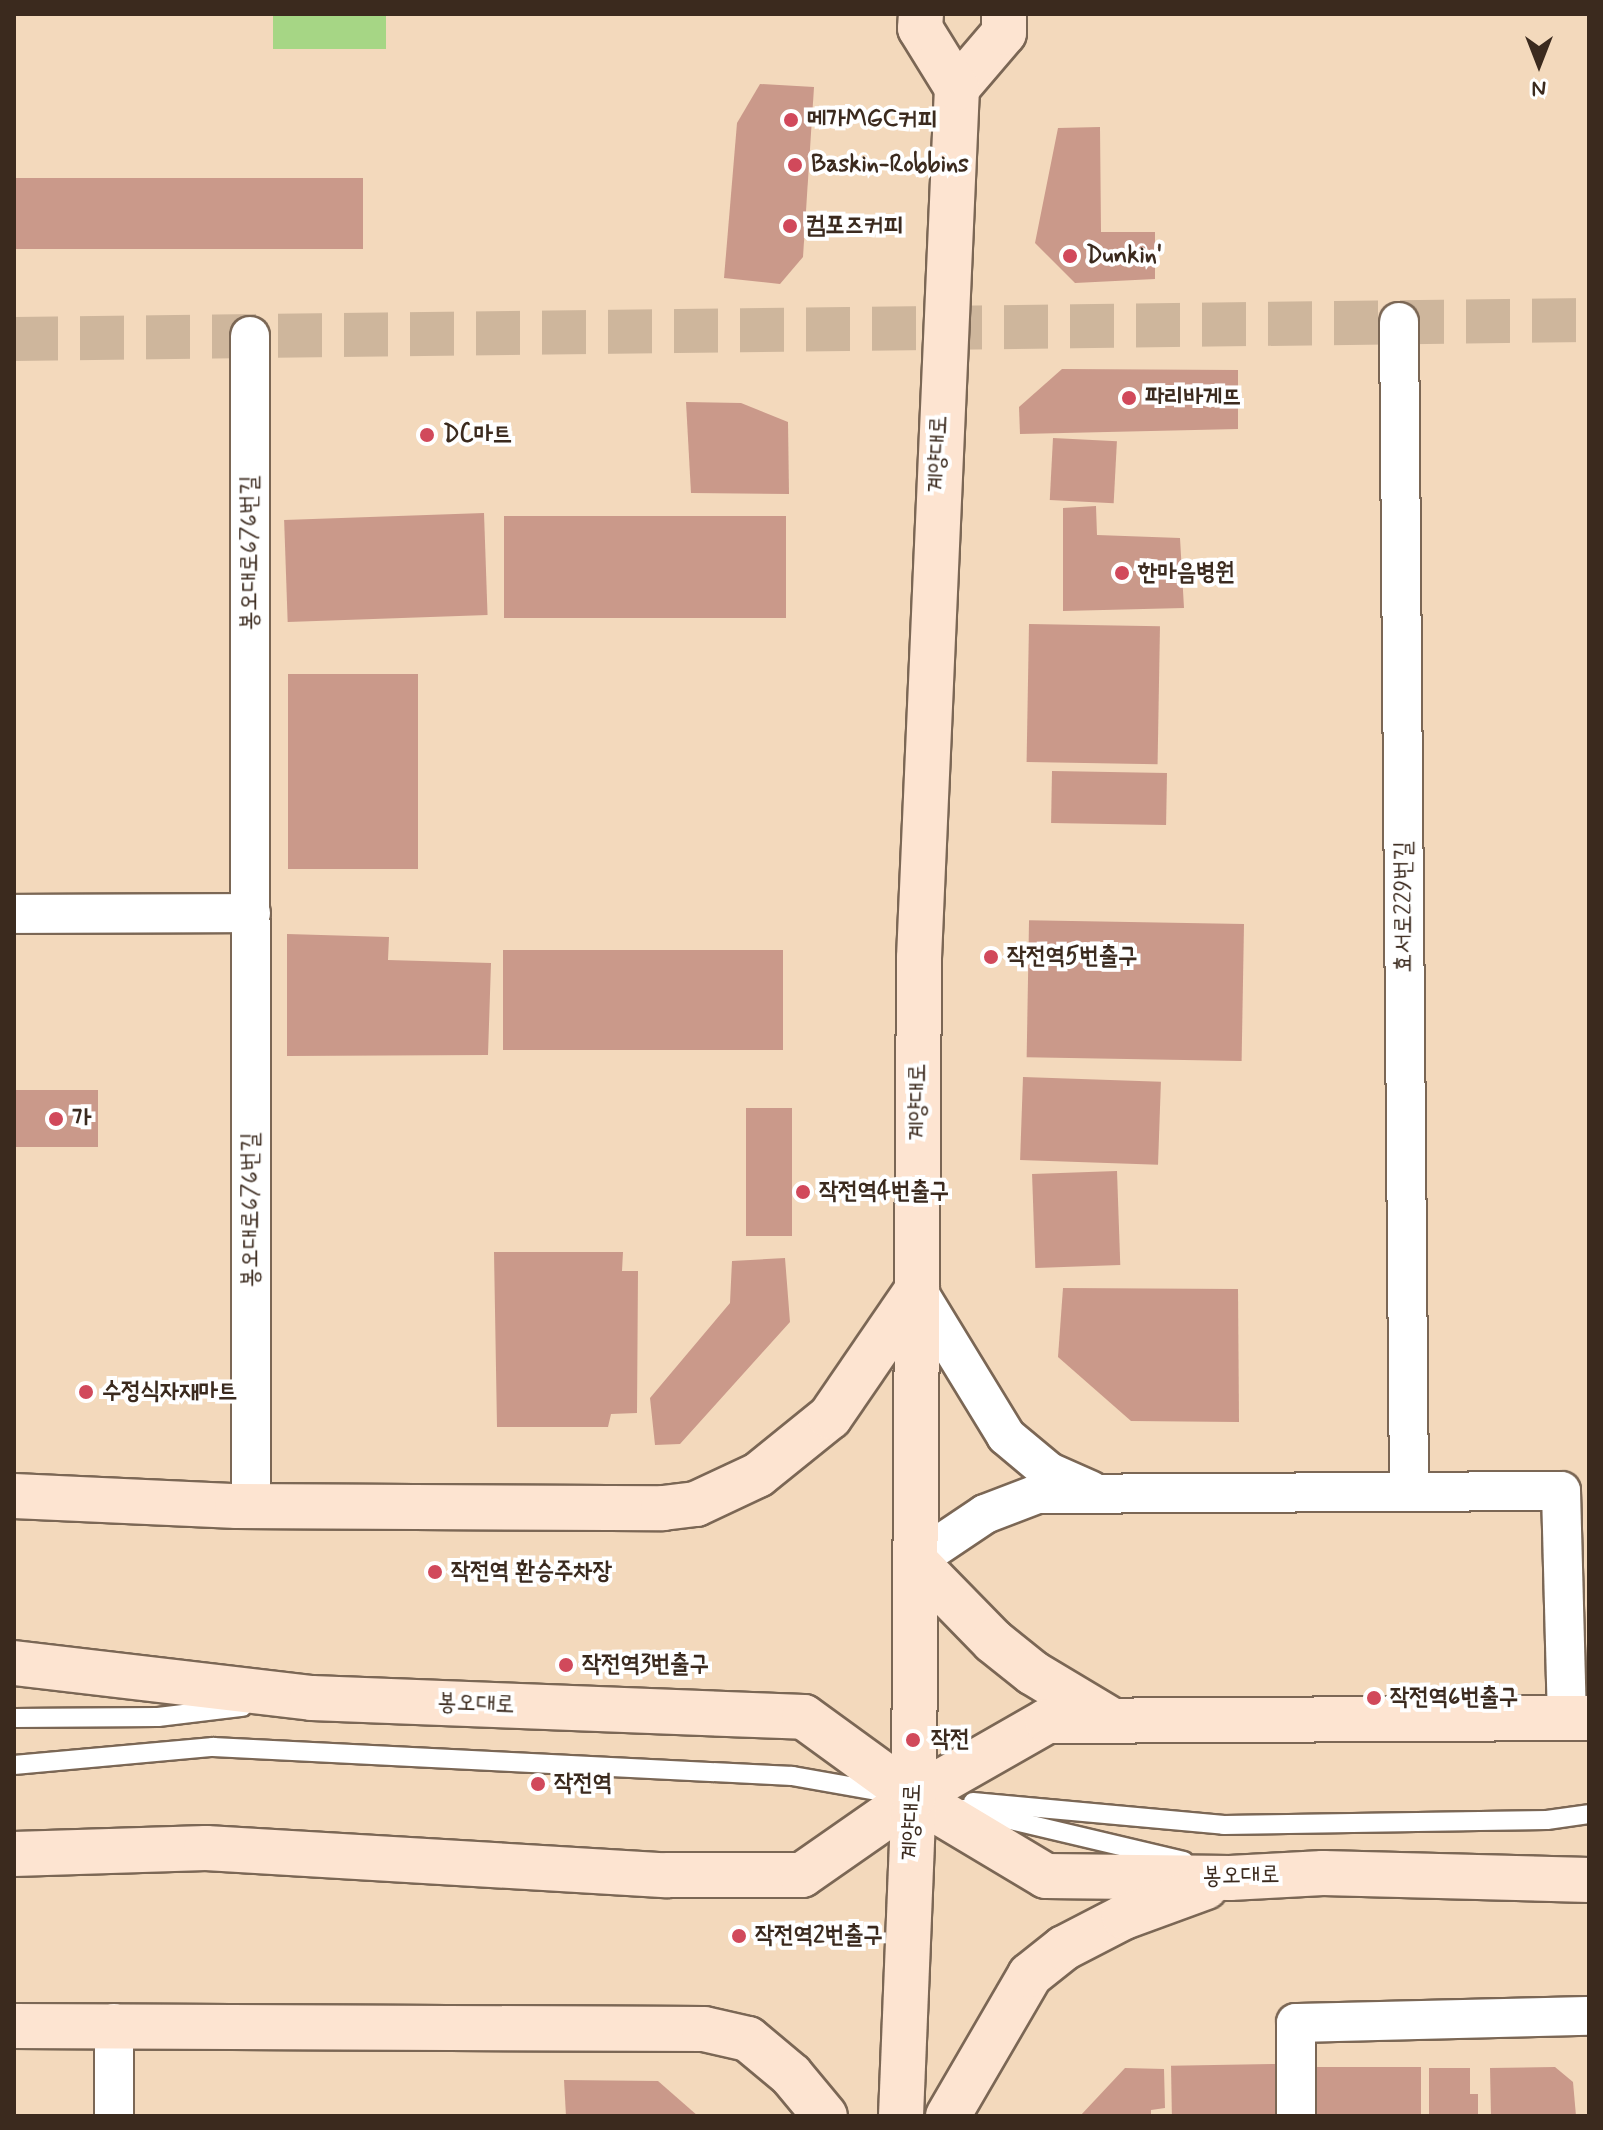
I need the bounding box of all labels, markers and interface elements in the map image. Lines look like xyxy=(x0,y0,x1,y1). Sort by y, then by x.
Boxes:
north arrow xyxy=(1499,24,1579,104)
text: N xyxy=(1532,74,1546,102)
place label: 메가MGC커피 xyxy=(807,106,937,134)
marker: 메가MGC커피 xyxy=(782,111,800,129)
place label: Baskin-Robbins xyxy=(811,151,969,179)
marker: Baskin-Robbins xyxy=(786,156,804,174)
place label: 컴포즈커피 xyxy=(806,212,903,240)
marker: 컴포즈커피 xyxy=(781,217,799,235)
place label: Dunkin' xyxy=(1086,242,1162,270)
marker: Dunkin' xyxy=(1061,247,1079,265)
place label: 파리바게뜨 xyxy=(1145,384,1242,412)
marker: 파리바게뜨 xyxy=(1120,389,1138,407)
street label: 계양대로 xyxy=(922,415,954,493)
place label: DC마트 xyxy=(443,421,512,449)
marker: DC마트 xyxy=(418,426,436,444)
street label: 봉오대로676번길 xyxy=(236,475,264,631)
place label: 한마음병원 xyxy=(1138,559,1235,587)
marker: 한마음병원 xyxy=(1113,564,1131,582)
street label: 효서로229번길 xyxy=(1390,841,1418,973)
place label: 작전역5번출구 xyxy=(1007,943,1137,971)
marker: 작전역5번출구 xyxy=(982,948,1000,966)
street label: 계양대로 xyxy=(904,1063,932,1141)
place label: 가 xyxy=(72,1105,91,1133)
marker: 가 xyxy=(47,1110,65,1128)
street label: 봉오대로676번길 xyxy=(237,1132,265,1288)
place label: 작전역4번출구 xyxy=(819,1178,949,1206)
marker: 작전역4번출구 xyxy=(794,1183,812,1201)
place label: 수정식자재마트 xyxy=(102,1378,237,1406)
marker: 수정식자재마트 xyxy=(77,1383,95,1401)
place label: 작전역 환승주차장 xyxy=(451,1558,612,1586)
marker: 작전역 환승주차장 xyxy=(426,1563,444,1581)
place label: 작전역3번출구 xyxy=(582,1651,709,1679)
marker: 작전역3번출구 xyxy=(557,1656,575,1674)
place label: 작전역6번출구 xyxy=(1390,1684,1518,1712)
street label: 봉오대로 xyxy=(437,1688,515,1720)
marker: 작전역6번출구 xyxy=(1365,1689,1383,1707)
place label: 작전 xyxy=(931,1726,970,1754)
marker: 작전 xyxy=(902,1729,924,1751)
place label: 작전역 xyxy=(554,1770,612,1798)
marker: 작전역 xyxy=(529,1775,547,1793)
street label: 계양대로 xyxy=(896,1783,928,1861)
street label: 봉오대로 xyxy=(1202,1861,1280,1891)
place label: 작전역2번출구 xyxy=(755,1922,883,1950)
marker: 작전역2번출구 xyxy=(730,1927,748,1945)

